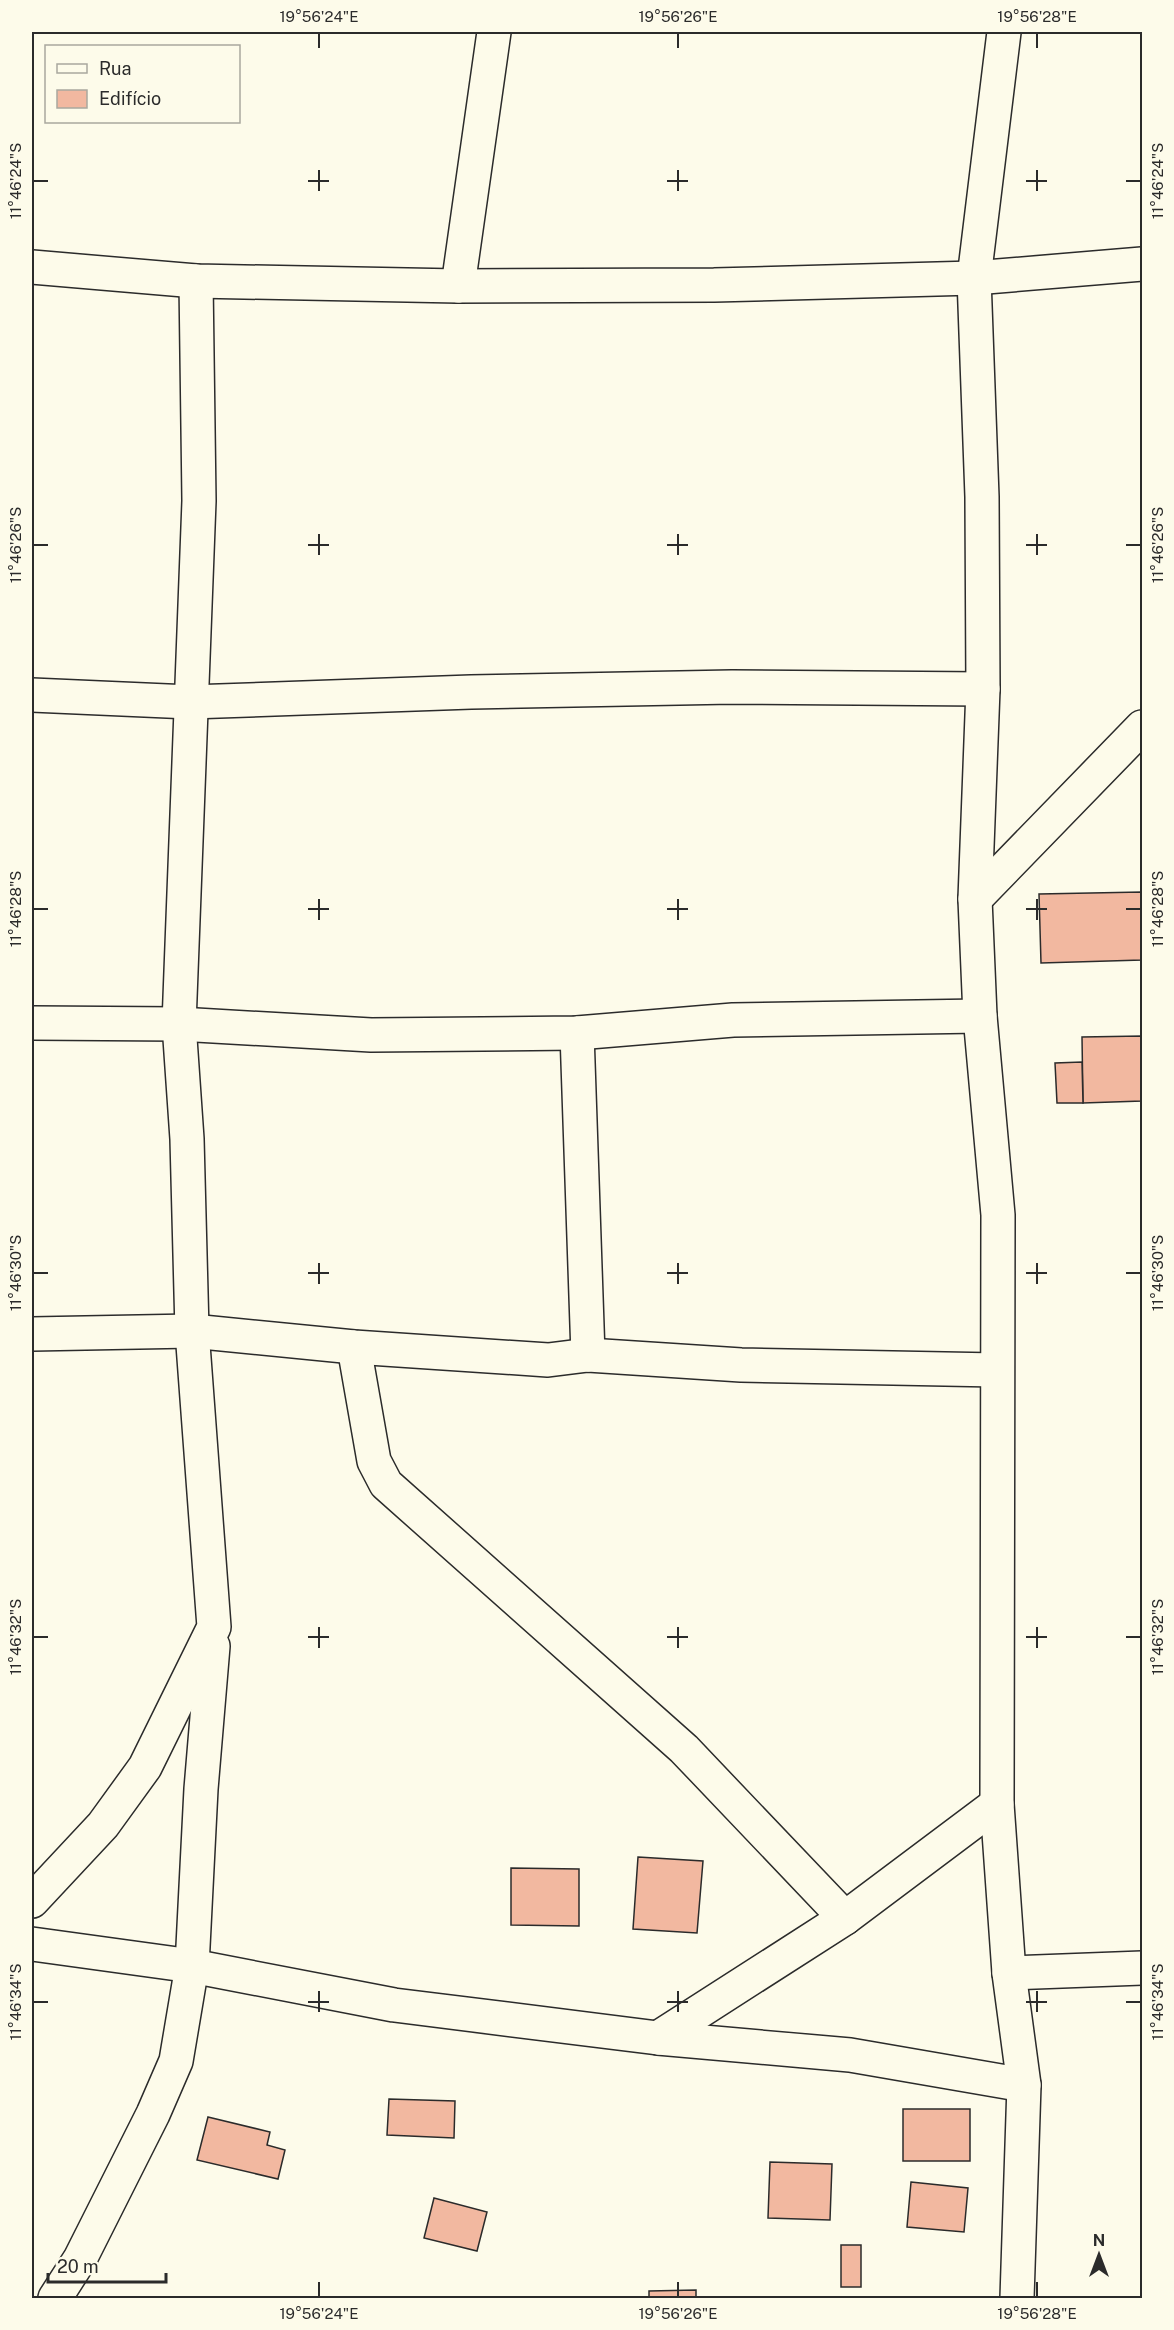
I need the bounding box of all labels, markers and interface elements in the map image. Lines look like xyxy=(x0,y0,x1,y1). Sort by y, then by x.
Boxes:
text: 19°56'24"E xyxy=(279,8,359,25)
text: 19°56'26"E xyxy=(638,8,718,25)
text: 19°56'28"E xyxy=(997,8,1077,25)
legend xyxy=(45,45,240,123)
text: Rua xyxy=(99,58,131,79)
text: Edifício xyxy=(99,88,161,109)
text: 11°46'24"S xyxy=(7,143,24,219)
text: 11°46'24"S xyxy=(1149,143,1166,219)
text: 11°46'26"S xyxy=(7,507,24,583)
text: 11°46'26"S xyxy=(1149,507,1166,583)
text: 11°46'28"S xyxy=(7,871,24,947)
text: 11°46'28"S xyxy=(1149,871,1166,947)
text: 11°46'30"S xyxy=(7,1235,24,1311)
text: 11°46'30"S xyxy=(1149,1235,1166,1311)
text: 11°46'32"S xyxy=(7,1599,24,1675)
text: 11°46'32"S xyxy=(1149,1599,1166,1675)
text: 11°46'34"S xyxy=(7,1964,24,2040)
text: 11°46'34"S xyxy=(1149,1964,1166,2040)
north arrow xyxy=(1069,2225,1129,2285)
text: N xyxy=(1093,2231,1105,2250)
scale bar xyxy=(48,2246,166,2284)
text: 20 m xyxy=(57,2256,99,2277)
text: 19°56'24"E xyxy=(279,2305,359,2322)
text: 19°56'26"E xyxy=(638,2305,718,2322)
text: 19°56'28"E xyxy=(997,2305,1077,2322)

